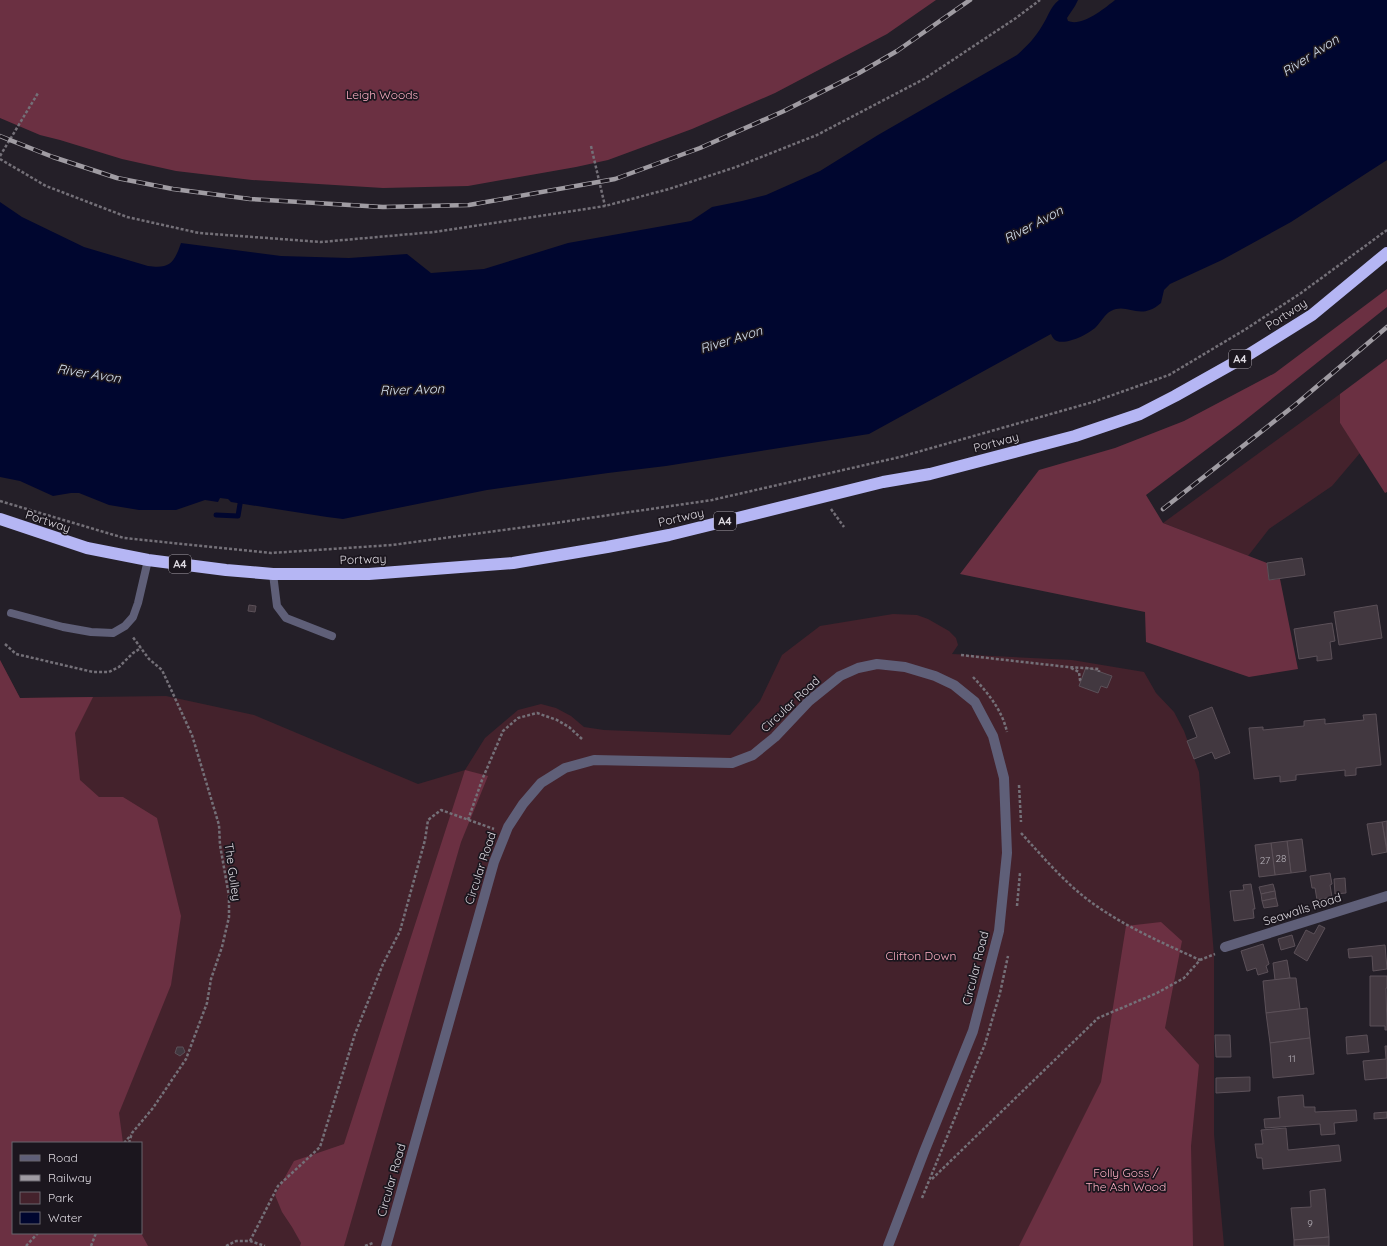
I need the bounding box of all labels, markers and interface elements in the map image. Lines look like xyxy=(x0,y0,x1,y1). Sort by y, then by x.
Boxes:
water label: River Avon xyxy=(1279,30,1342,79)
park label: Leigh Woods xyxy=(346,87,418,102)
water label: River Avon xyxy=(1001,202,1066,246)
street label: Portway xyxy=(1262,295,1310,333)
water label: River Avon xyxy=(698,322,765,356)
road number: A4 xyxy=(1229,350,1251,368)
water label: River Avon xyxy=(56,360,123,386)
water label: River Avon xyxy=(380,380,445,398)
street label: Portway xyxy=(972,429,1020,455)
street label: Portway xyxy=(657,504,705,530)
street label: Portway xyxy=(24,507,72,535)
road number: A4 xyxy=(714,512,736,530)
street label: Portway xyxy=(339,551,387,567)
road number: A4 xyxy=(169,555,191,573)
street label: Circular Road xyxy=(757,673,823,735)
street label: Circular Road xyxy=(461,830,499,906)
street label: The Gulley xyxy=(222,842,244,902)
house number: 28 xyxy=(1276,852,1286,865)
house number: 27 xyxy=(1260,854,1270,867)
street label: Seawalls Road xyxy=(1261,889,1343,929)
street label: Circular Road xyxy=(959,930,991,1006)
park label: Clifton Down xyxy=(886,948,956,963)
house number: 11 xyxy=(1288,1052,1296,1065)
legend xyxy=(12,1142,142,1234)
street label: Circular Road xyxy=(373,1142,409,1218)
text: Road xyxy=(48,1150,78,1165)
park label: Folly Goss / The Ash Wood xyxy=(1086,1165,1166,1194)
text: Railway xyxy=(48,1170,92,1185)
text: Park xyxy=(48,1190,73,1205)
text: Water xyxy=(48,1210,83,1225)
house number: 9 xyxy=(1307,1217,1313,1230)

